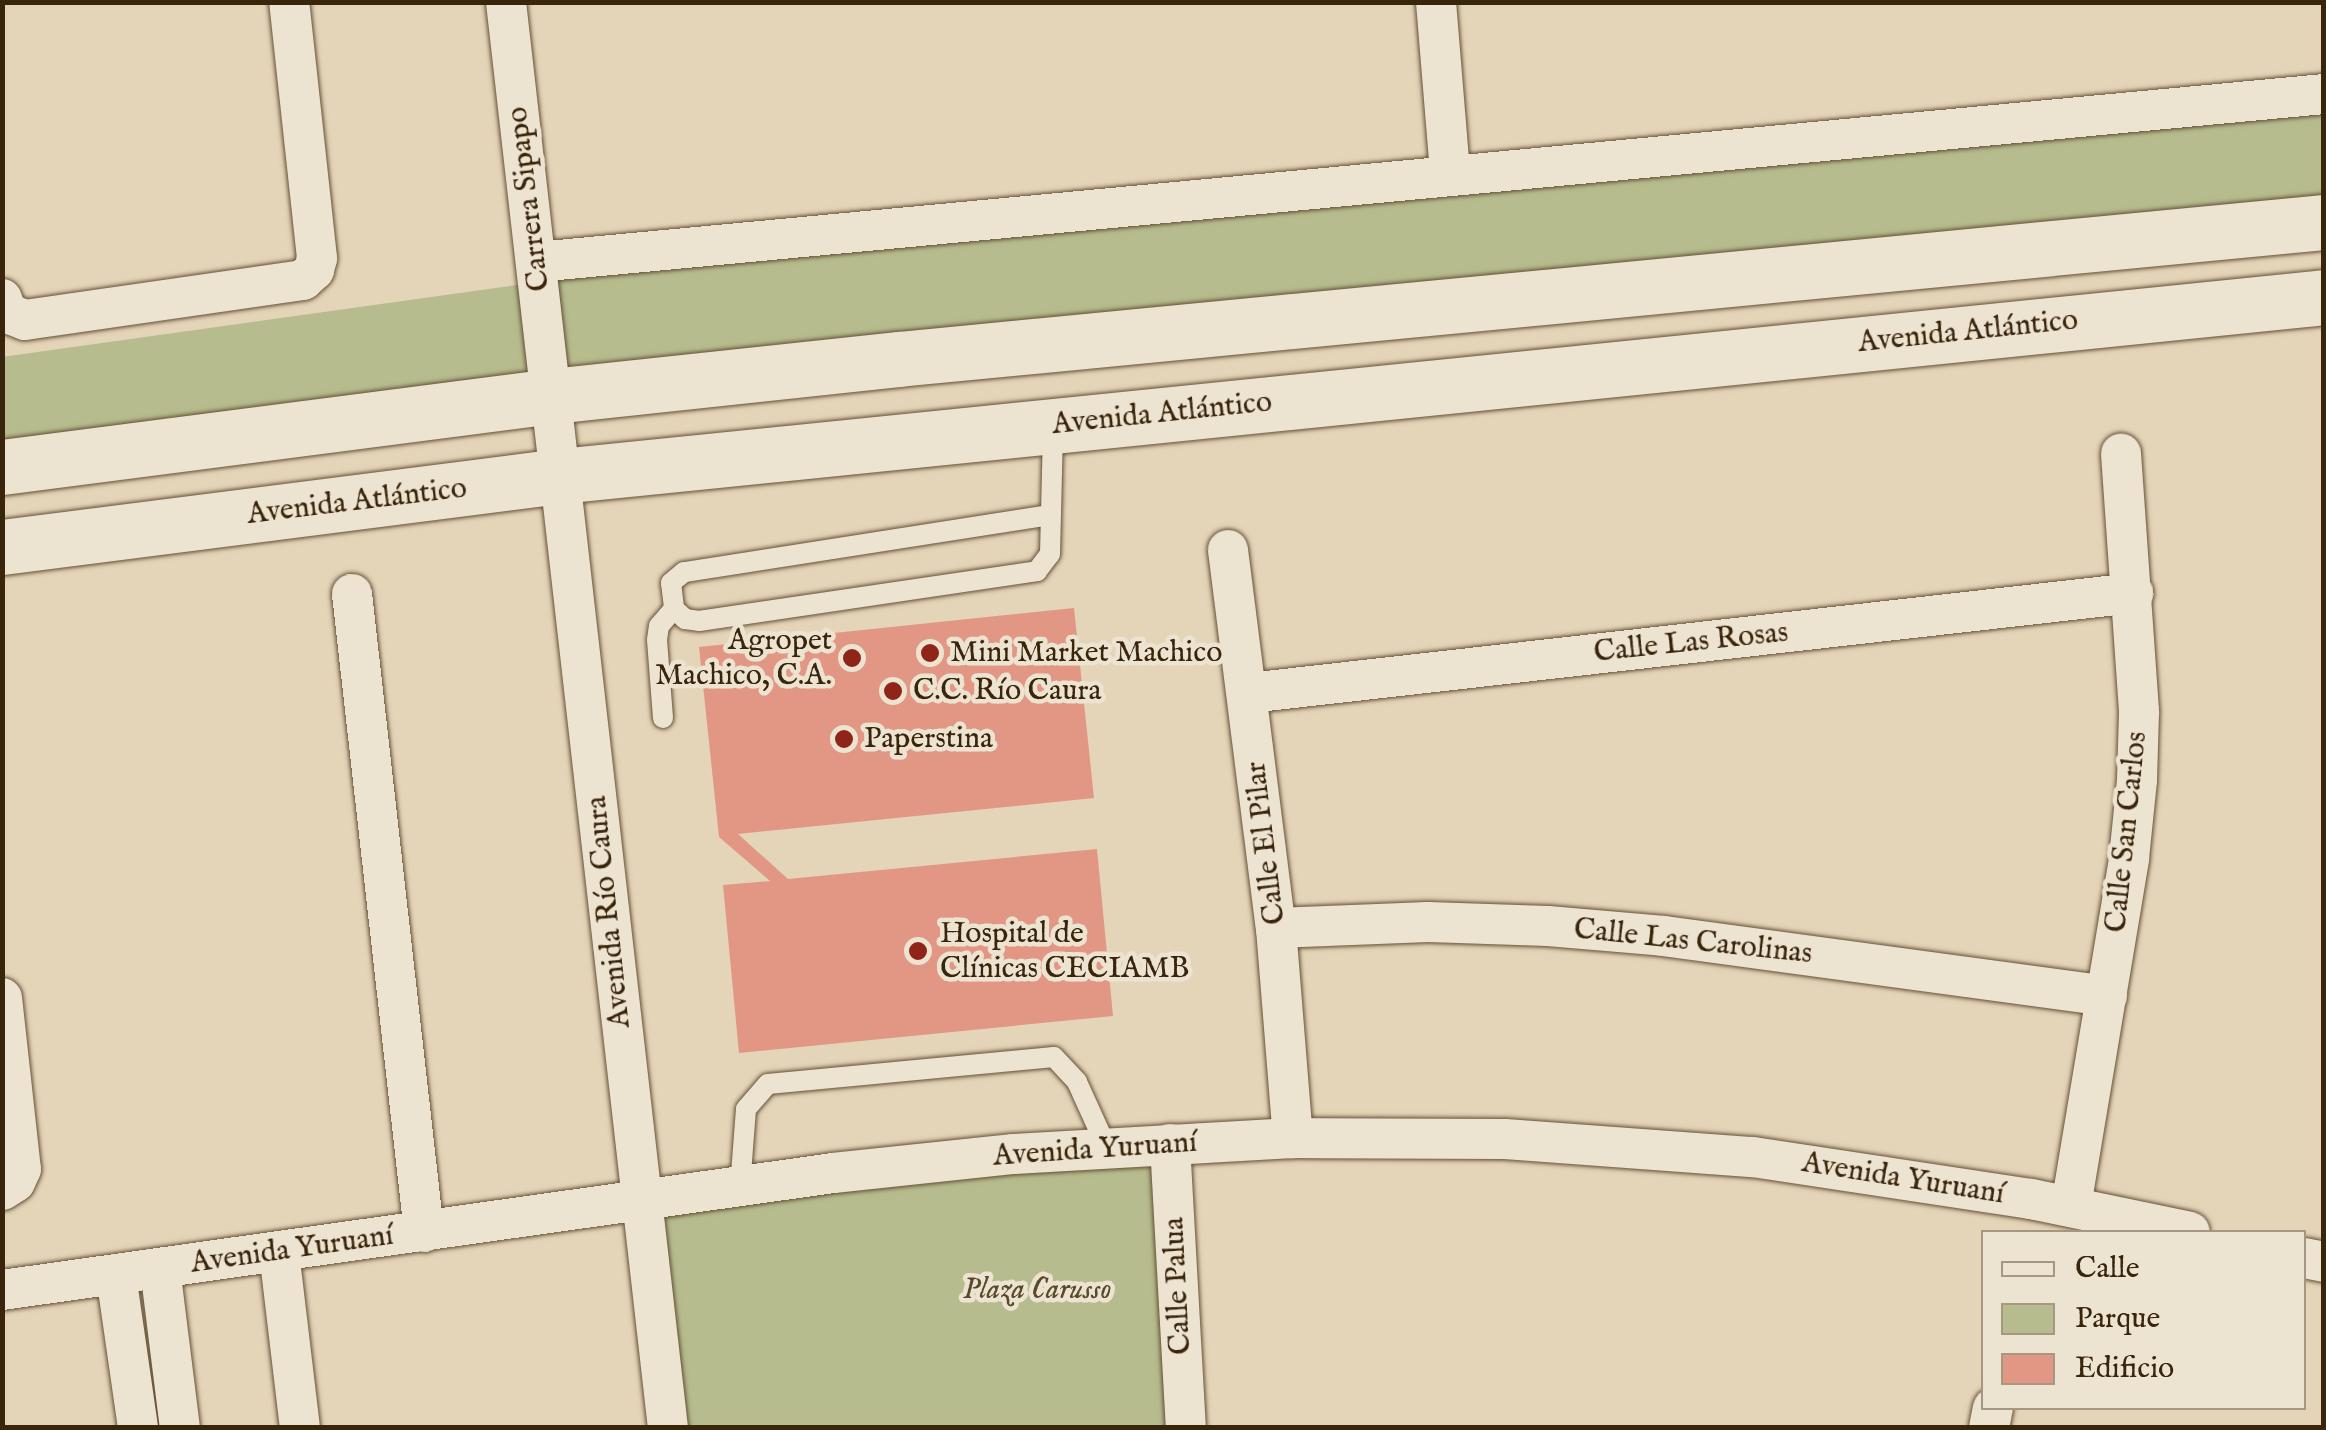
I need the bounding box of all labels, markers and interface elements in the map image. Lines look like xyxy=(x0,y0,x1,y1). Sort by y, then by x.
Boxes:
street label: Carrera Sipapo xyxy=(500,105,558,293)
street label: Avenida Atlántico xyxy=(1856,303,2080,361)
street label: Avenida Atlántico xyxy=(1050,385,1274,443)
street label: Avenida Atlántico xyxy=(245,471,469,533)
street label: Calle Las Rosas xyxy=(1592,615,1790,671)
place label: Agropet Machico, C.A. xyxy=(655,623,832,694)
place label: Mini Market Machico xyxy=(950,635,1222,671)
marker: Mini Market Machico xyxy=(919,642,941,664)
marker: Agropet Machico, C.A. xyxy=(841,647,863,669)
place label: C.C. Río Caura xyxy=(913,673,1102,709)
marker: C.C. Río Caura xyxy=(882,680,904,702)
place label: Paperstina xyxy=(864,721,993,757)
marker: Paperstina xyxy=(833,728,855,750)
street label: Calle San Carlos xyxy=(2099,730,2155,934)
street label: Calle El Pilar xyxy=(1238,759,1294,927)
street label: Avenida Río Caura xyxy=(579,794,639,1030)
street label: Calle Las Carolinas xyxy=(1572,912,1814,972)
place label: Hospital de Clínicas CECIAMB xyxy=(940,916,1189,986)
marker: Hospital de Clínicas CECIAMB xyxy=(905,938,931,964)
street label: Avenida Yuruaní xyxy=(992,1125,1198,1175)
street label: Avenida Yuruaní xyxy=(1799,1145,2007,1213)
street label: Calle Palua xyxy=(1156,1216,1200,1356)
street label: Avenida Yuruaní xyxy=(188,1218,396,1282)
legend xyxy=(1981,1230,2306,1410)
text: Calle xyxy=(2075,1250,2139,1288)
park label: Plaza Carusso xyxy=(963,1272,1111,1308)
text: Parque xyxy=(2075,1300,2160,1338)
text: Edificio xyxy=(2075,1350,2174,1388)

